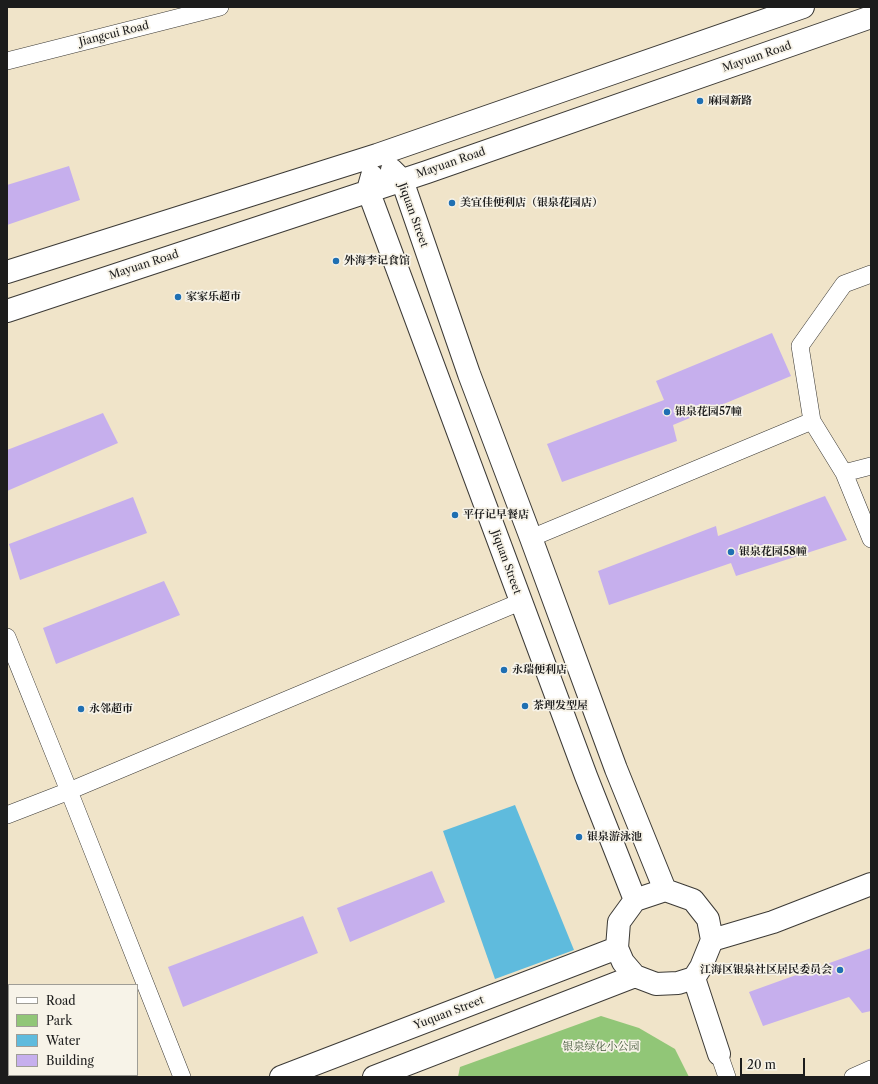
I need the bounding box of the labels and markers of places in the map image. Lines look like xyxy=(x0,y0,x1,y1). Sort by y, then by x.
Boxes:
place label: 麻园新路 xyxy=(708,94,752,108)
marker: 麻园新路 xyxy=(695,96,705,106)
place label: 美宜佳便利店（银泉花园店） xyxy=(460,196,603,210)
marker: 美宜佳便利店（银泉花园店） xyxy=(447,198,457,208)
place label: 外海李记食馆 xyxy=(344,254,410,268)
marker: 外海李记食馆 xyxy=(331,256,341,266)
place label: 家家乐超市 xyxy=(186,290,241,304)
marker: 家家乐超市 xyxy=(173,292,183,302)
place label: 银泉花园57幢 xyxy=(675,405,742,419)
marker: 银泉花园57幢 xyxy=(662,407,672,417)
place label: 平仔记早餐店 xyxy=(463,508,529,522)
marker: 平仔记早餐店 xyxy=(450,510,460,520)
place label: 银泉花园58幢 xyxy=(739,545,807,559)
marker: 银泉花园58幢 xyxy=(726,547,736,557)
place label: 永瑞便利店 xyxy=(512,663,567,677)
marker: 永瑞便利店 xyxy=(499,665,509,675)
place label: 茶理发型屋 xyxy=(533,699,588,713)
marker: 茶理发型屋 xyxy=(520,701,530,711)
place label: 永邻超市 xyxy=(89,702,133,716)
marker: 永邻超市 xyxy=(76,704,86,714)
place label: 银泉游泳池 xyxy=(587,830,642,844)
marker: 银泉游泳池 xyxy=(574,832,584,842)
place label: 江海区银泉社区居民委员会 xyxy=(700,963,832,977)
marker: 江海区银泉社区居民委员会 xyxy=(835,965,845,975)

